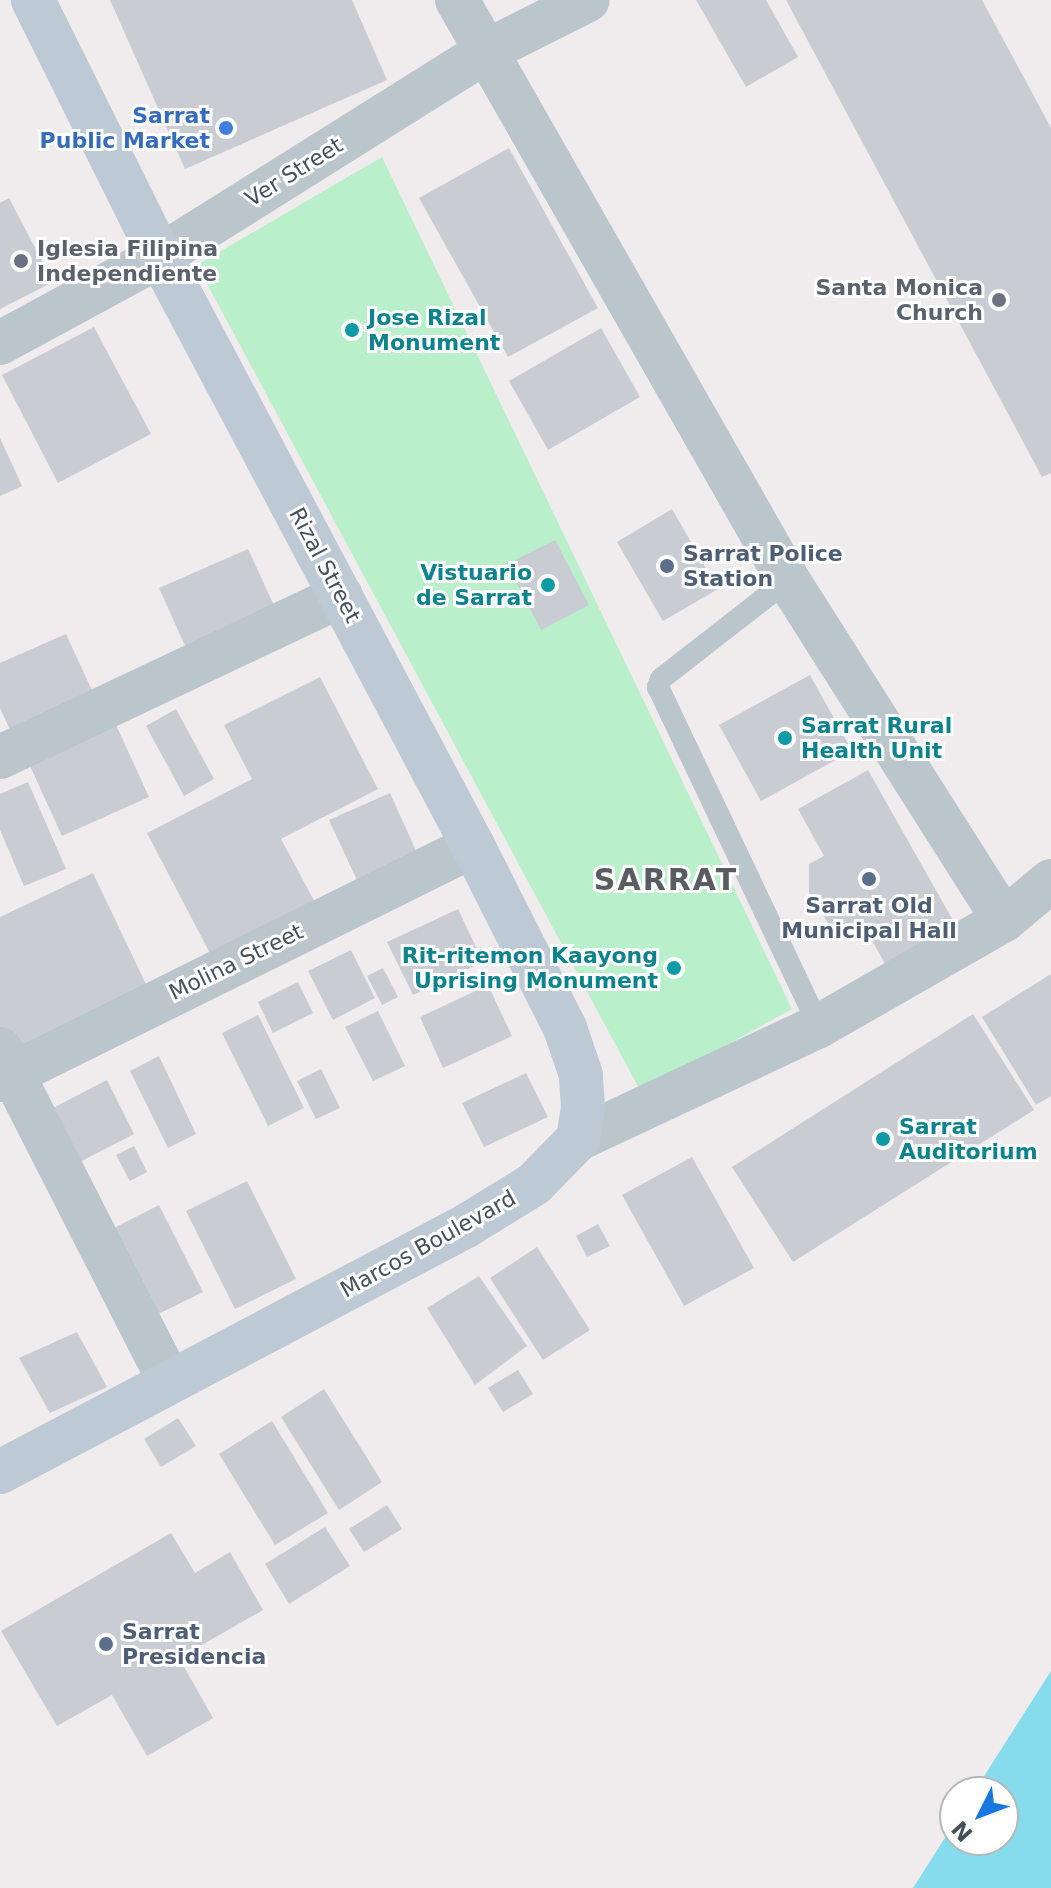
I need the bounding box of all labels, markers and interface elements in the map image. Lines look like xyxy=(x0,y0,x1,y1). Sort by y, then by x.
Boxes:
place label: Sarrat Public Market xyxy=(40,102,210,154)
marker: Sarrat Public Market xyxy=(217,119,235,137)
street label: Ver Street xyxy=(240,132,348,212)
place label: Iglesia Filipina Independiente xyxy=(37,235,218,286)
marker: Iglesia Filipina Independiente xyxy=(12,252,30,270)
place label: Santa Monica Church xyxy=(816,274,983,326)
marker: Santa Monica Church xyxy=(990,291,1008,309)
place label: Jose Rizal Monument xyxy=(368,304,500,356)
marker: Jose Rizal Monument xyxy=(343,321,361,339)
street label: Rizal Street xyxy=(284,503,366,627)
place label: Sarrat Police Station xyxy=(683,540,843,592)
marker: Sarrat Police Station xyxy=(658,557,676,575)
place label: Vistuario de Sarrat xyxy=(416,559,532,610)
marker: Vistuario de Sarrat xyxy=(539,576,557,594)
place label: Sarrat Rural Health Unit xyxy=(801,712,952,764)
marker: Sarrat Rural Health Unit xyxy=(776,729,794,747)
district label: SARRAT xyxy=(594,862,738,898)
marker: Sarrat Old Municipal Hall xyxy=(860,870,878,888)
place label: Sarrat Old Municipal Hall xyxy=(781,892,957,944)
street label: Molina Street xyxy=(165,918,307,1006)
place label: Rit-ritemon Kaayong Uprising Monument xyxy=(402,942,658,994)
marker: Rit-ritemon Kaayong Uprising Monument xyxy=(665,959,683,977)
place label: Sarrat Auditorium xyxy=(899,1113,1038,1164)
marker: Sarrat Auditorium xyxy=(874,1130,892,1148)
street label: Marcos Boulevard xyxy=(336,1185,520,1303)
place label: Sarrat Presidencia xyxy=(122,1618,266,1670)
marker: Sarrat Presidencia xyxy=(97,1635,115,1653)
north arrow xyxy=(939,1776,1019,1856)
text: N xyxy=(947,1816,978,1846)

